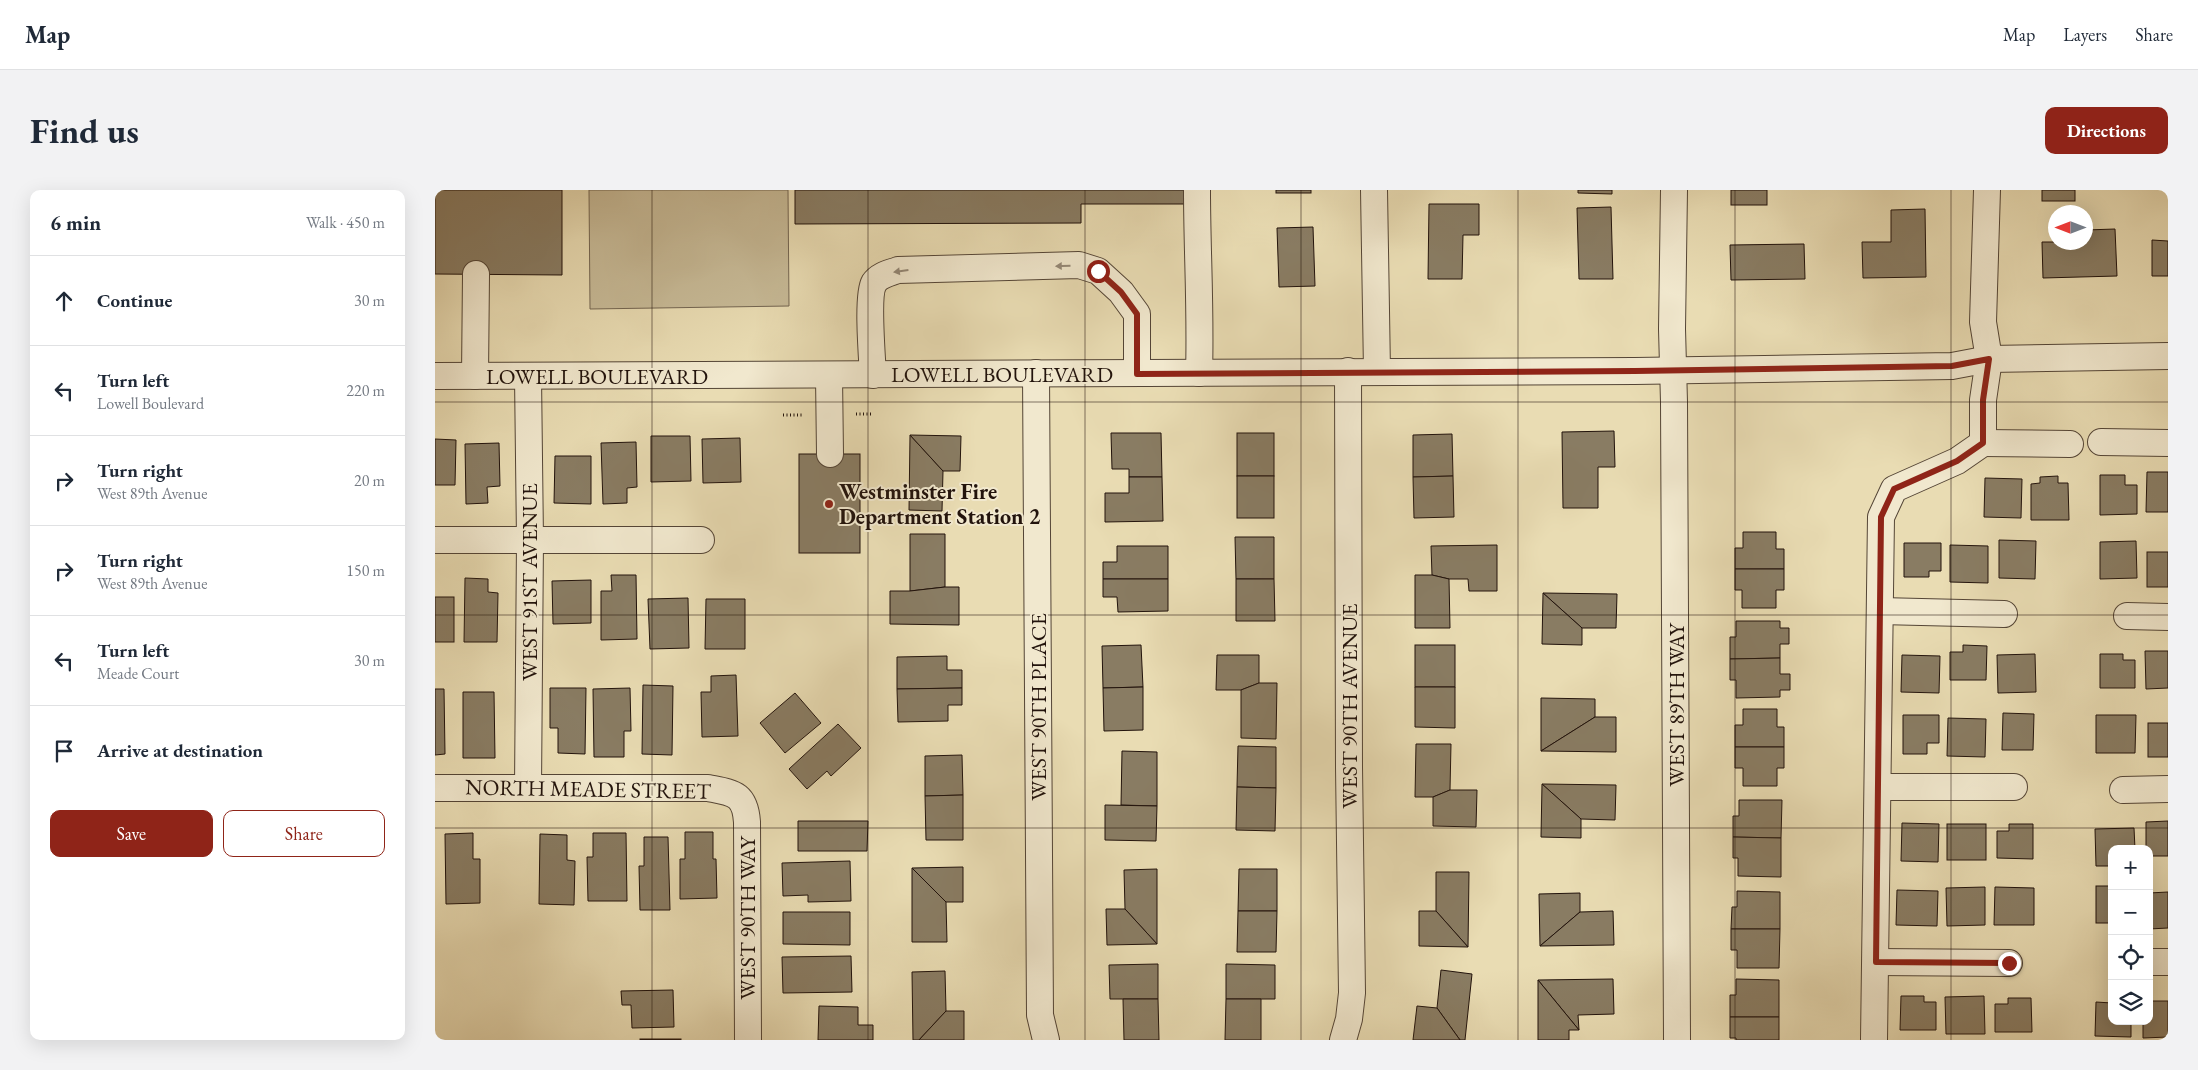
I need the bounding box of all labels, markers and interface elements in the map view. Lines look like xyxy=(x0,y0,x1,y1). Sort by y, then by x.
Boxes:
text: Map xyxy=(25,19,70,50)
text: Map xyxy=(2003,23,2035,46)
text: Layers xyxy=(2063,23,2107,46)
text: Share xyxy=(2135,23,2173,46)
button: Directions xyxy=(2045,107,2168,154)
text: Find us xyxy=(30,108,139,153)
north arrow xyxy=(2048,205,2093,250)
text: 6 min xyxy=(50,209,101,236)
text: Walk · 450 m xyxy=(306,212,385,233)
route start xyxy=(1087,260,1110,283)
one-way arrow xyxy=(1055,262,1071,270)
one-way arrow xyxy=(892,267,908,275)
icon: ahead xyxy=(50,287,78,315)
text: Continue xyxy=(97,288,172,313)
text: 30 m xyxy=(354,290,385,311)
street label: LOWELL BOULEVARD xyxy=(891,360,1113,389)
street label: LOWELL BOULEVARD xyxy=(486,362,708,391)
text: Turn left xyxy=(97,368,169,393)
icon: left xyxy=(50,377,78,405)
text: 220 m xyxy=(346,380,385,401)
text: Lowell Boulevard xyxy=(97,393,204,414)
text: Turn right xyxy=(97,458,183,483)
icon: right xyxy=(50,467,78,495)
text: 20 m xyxy=(354,470,385,491)
place label: Westminster Fire Department Station 2 xyxy=(839,477,1041,531)
text: West 89th Avenue xyxy=(97,483,207,504)
street label: WEST 91ST AVENUE xyxy=(515,483,544,681)
marker: Westminster Fire Department Station 2 xyxy=(823,498,835,510)
text: Turn right xyxy=(97,548,183,573)
icon: right xyxy=(50,557,78,585)
text: 150 m xyxy=(346,560,385,581)
text: West 89th Avenue xyxy=(97,573,207,594)
street label: WEST 90TH AVENUE xyxy=(1335,603,1364,809)
street label: WEST 90TH PLACE xyxy=(1024,613,1053,801)
street label: WEST 89TH WAY xyxy=(1662,622,1691,787)
text: Turn left xyxy=(97,638,169,663)
icon: left xyxy=(50,647,78,675)
text: 30 m xyxy=(354,650,385,671)
text: Meade Court xyxy=(97,663,179,684)
icon: arrive xyxy=(50,737,78,765)
text: Arrive at destination xyxy=(97,738,263,763)
street label: NORTH MEADE STREET xyxy=(465,772,711,806)
button: Save xyxy=(50,810,213,857)
button: Share xyxy=(223,810,385,857)
street label: WEST 90TH WAY xyxy=(733,835,762,1000)
map controls xyxy=(2108,845,2153,1025)
button: + xyxy=(2108,845,2153,890)
button: − xyxy=(2108,890,2153,935)
button: locate xyxy=(2108,935,2153,980)
route end xyxy=(1998,952,2021,975)
button: layers xyxy=(2108,980,2153,1025)

